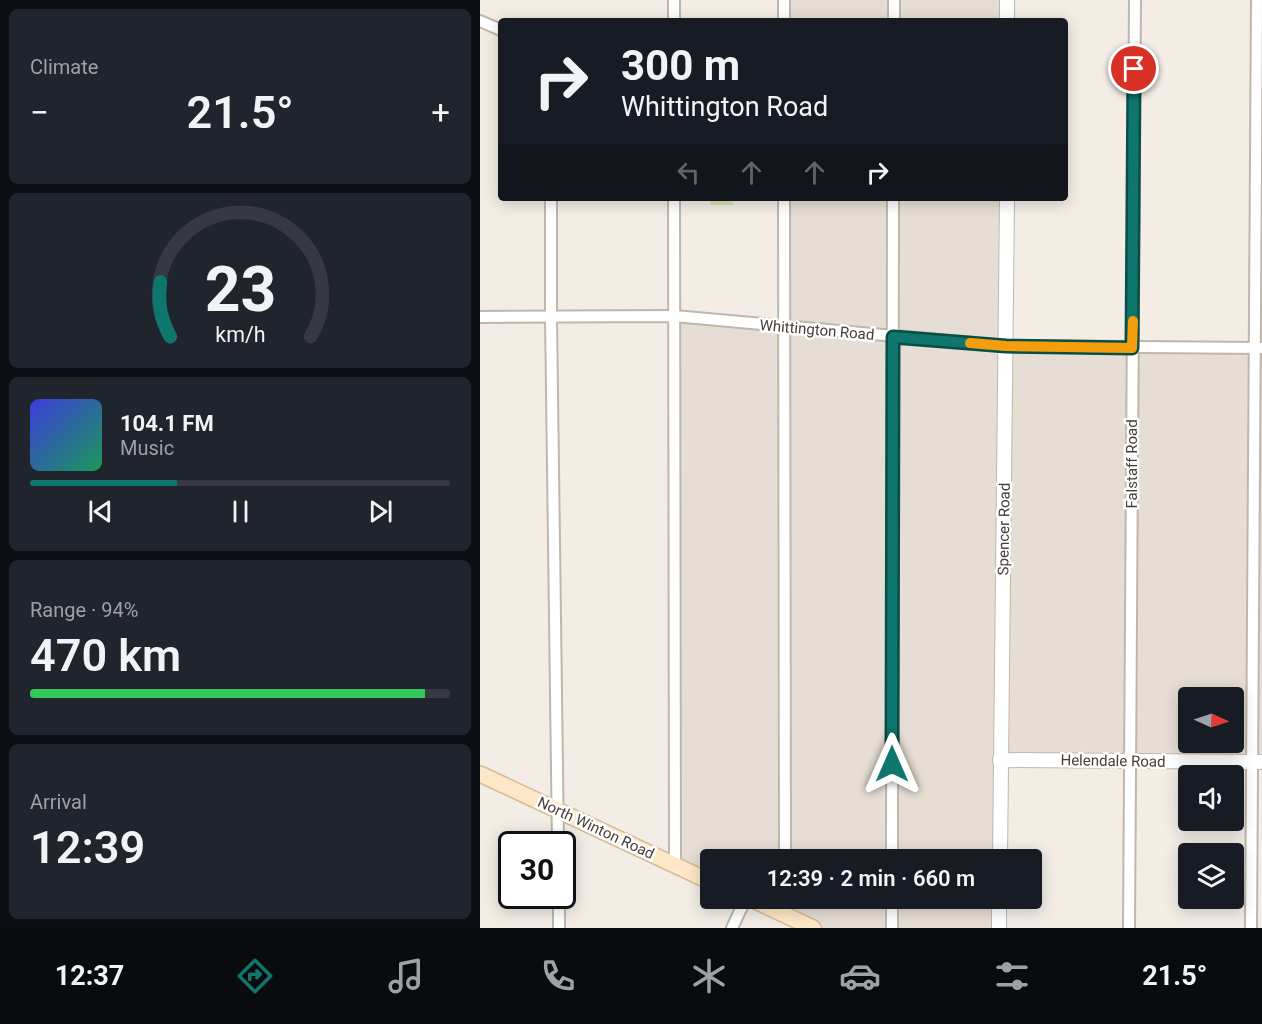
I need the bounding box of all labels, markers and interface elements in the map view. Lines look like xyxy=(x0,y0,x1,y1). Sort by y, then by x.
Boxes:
text: 300 m xyxy=(621,41,740,90)
icon: right xyxy=(522,42,600,120)
pin xyxy=(1108,43,1159,94)
icon: arrive xyxy=(1117,52,1150,85)
text: Climate xyxy=(30,55,98,79)
text: 21.5° xyxy=(186,86,294,139)
text: Whittington Road xyxy=(621,91,828,123)
text: − xyxy=(30,93,49,132)
text: + xyxy=(431,93,450,132)
icon: left xyxy=(672,156,705,189)
icon: ahead xyxy=(735,156,768,189)
icon: ahead xyxy=(798,156,831,189)
icon: right xyxy=(861,156,894,189)
text: 23 xyxy=(204,253,276,326)
street label: Whittington Road xyxy=(759,316,875,344)
text: km/h xyxy=(215,323,265,348)
text: 104.1 FM xyxy=(120,411,214,436)
street label: Falstaff Road xyxy=(1123,419,1141,509)
text: Music xyxy=(120,436,174,460)
street label: Spencer Road xyxy=(994,483,1014,575)
icon: previous xyxy=(84,495,117,528)
icon: pause xyxy=(224,495,257,528)
icon: next xyxy=(364,495,397,528)
text: Range · 94% xyxy=(30,598,138,622)
text: 470 km xyxy=(30,629,181,682)
north arrow xyxy=(1178,687,1244,753)
map controls xyxy=(1178,687,1244,909)
position arrow xyxy=(860,732,924,796)
street label: Helendale Road xyxy=(1060,751,1166,771)
button: sound xyxy=(1178,765,1244,831)
text: Arrival xyxy=(30,790,87,814)
street label: North Winton Road xyxy=(535,793,657,863)
text: 12:39 xyxy=(30,821,145,874)
speed limit sign: 30 xyxy=(498,831,576,909)
button: layers xyxy=(1178,843,1244,909)
text: 12:39 · 2 min · 660 m xyxy=(767,866,975,891)
icon: directions xyxy=(234,955,276,997)
icon: music xyxy=(385,955,427,997)
icon: phone xyxy=(537,955,579,997)
icon: climate xyxy=(688,955,730,997)
icon: car xyxy=(839,955,881,997)
icon: filters xyxy=(991,955,1033,997)
text: 12:37 xyxy=(55,960,124,992)
text: 21.5° xyxy=(1142,960,1207,992)

